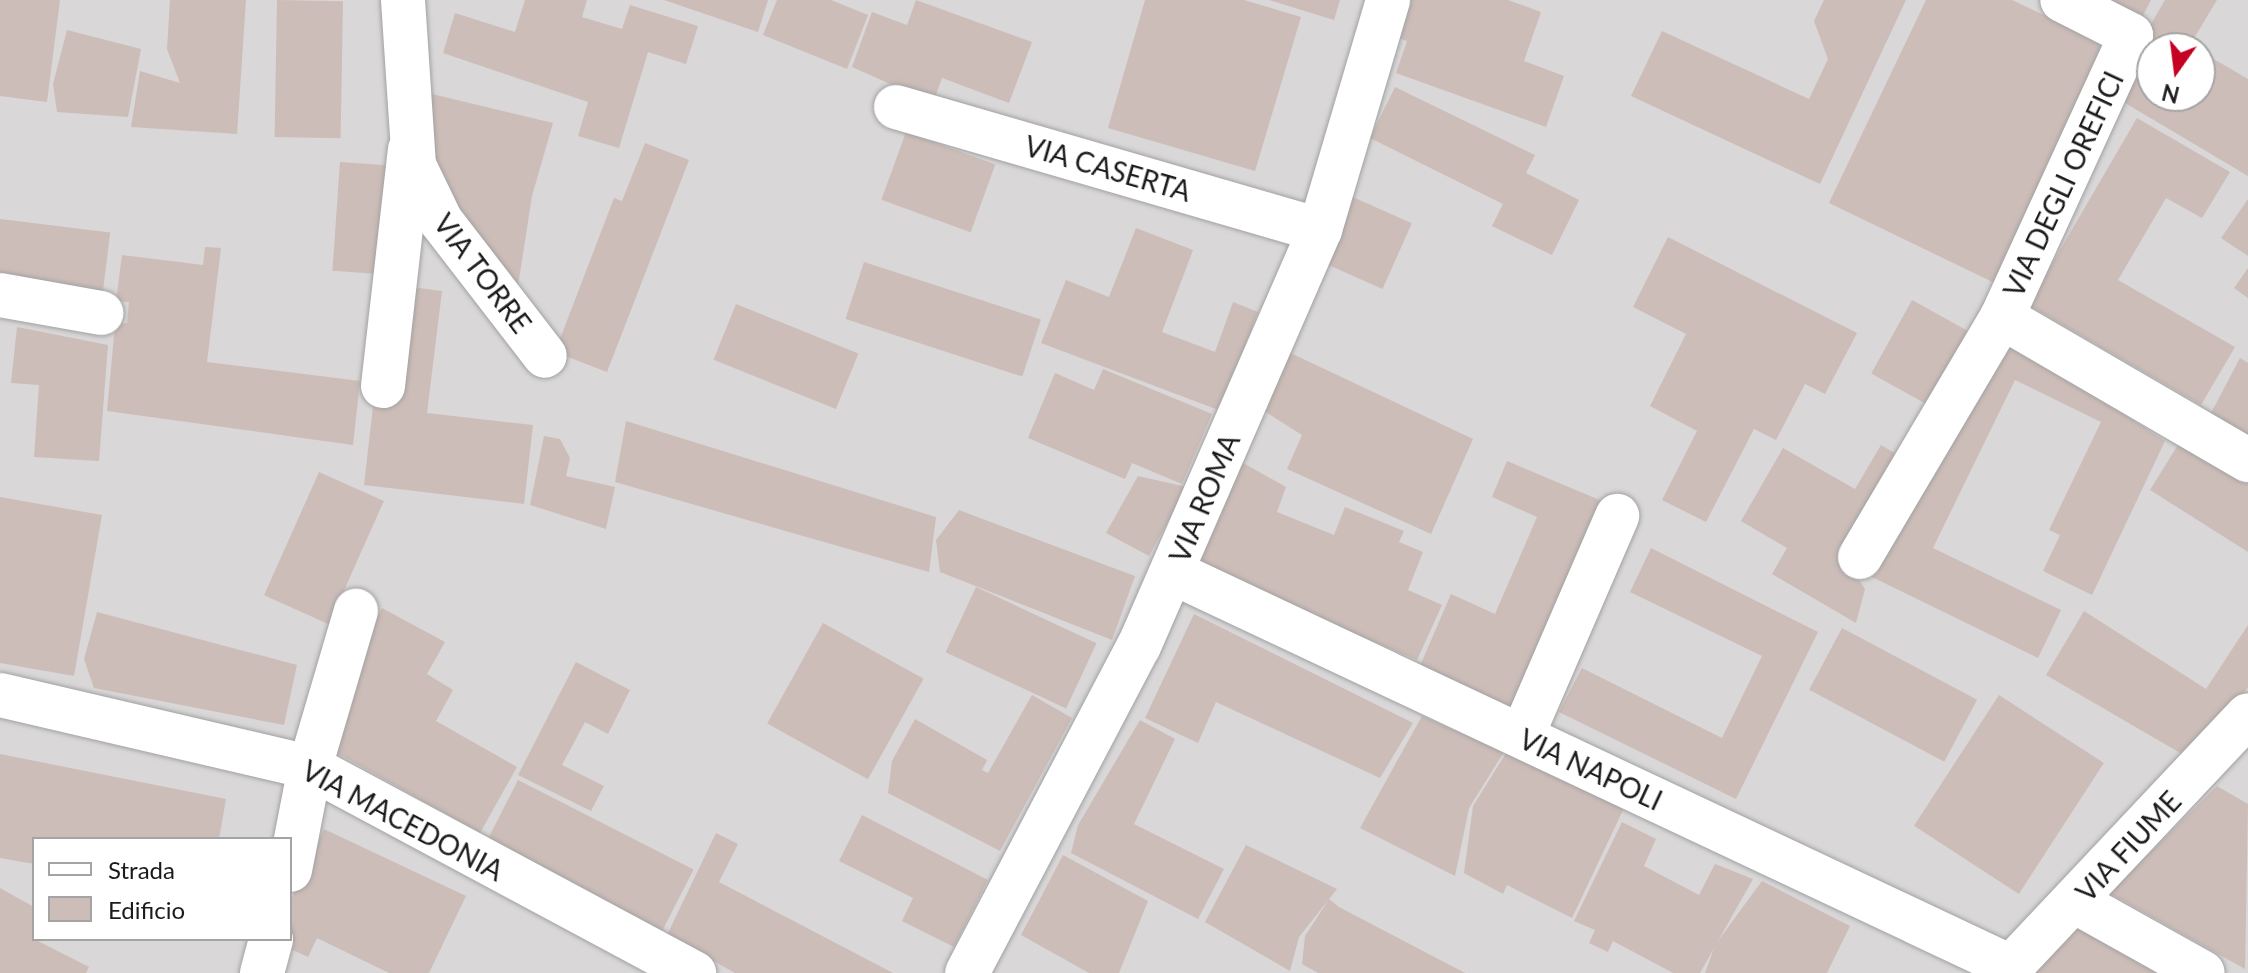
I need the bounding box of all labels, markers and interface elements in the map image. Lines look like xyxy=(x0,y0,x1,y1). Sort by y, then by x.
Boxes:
north arrow xyxy=(2136,32,2216,112)
street label: VIA DEGLI OREFICI xyxy=(1996,65,2130,303)
text: N xyxy=(2159,79,2182,109)
street label: VIA CASERTA xyxy=(1021,128,1195,208)
street label: VIA TORRE xyxy=(427,206,539,340)
street label: VIA ROMA xyxy=(1162,428,1246,568)
street label: VIA NAPOLI xyxy=(1514,721,1668,817)
street label: VIA MACEDONIA xyxy=(296,753,510,887)
street label: VIA FIUME xyxy=(2068,784,2188,908)
legend xyxy=(32,837,292,941)
text: Strada xyxy=(108,855,175,884)
text: Edificio xyxy=(108,895,185,924)

